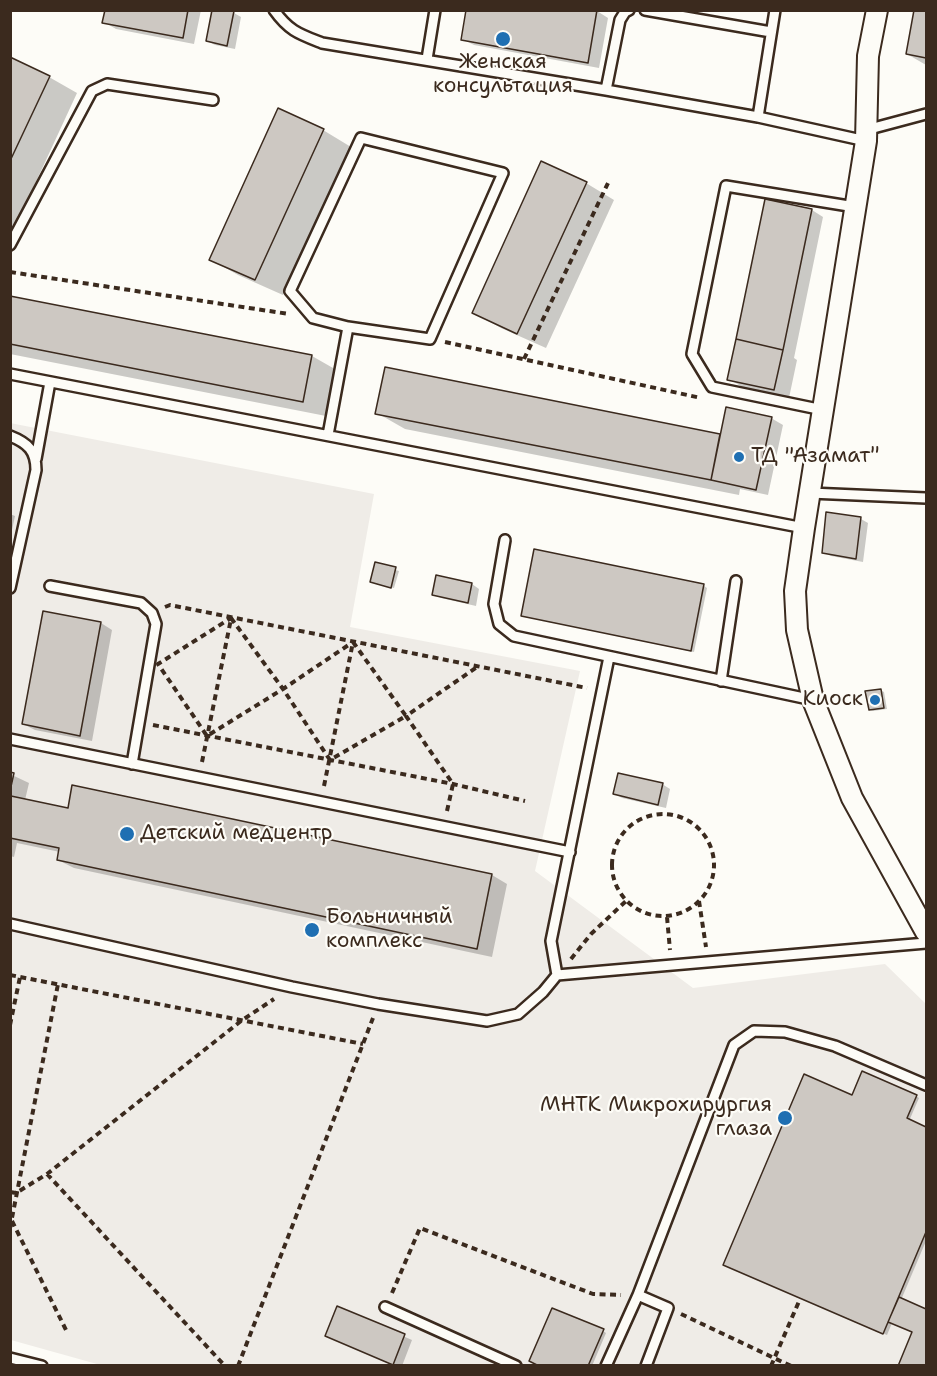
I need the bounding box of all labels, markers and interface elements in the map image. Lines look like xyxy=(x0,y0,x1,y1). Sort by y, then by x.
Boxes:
marker: Женская консультация xyxy=(494,30,512,48)
place label: Женская консультация xyxy=(433,50,573,100)
place label: ТД "Азамат" xyxy=(751,444,880,470)
marker: ТД "Азамат" xyxy=(732,450,746,464)
place label: Киоск xyxy=(803,687,863,713)
marker: Киоск xyxy=(868,693,882,707)
place label: Детский медцентр xyxy=(140,821,333,847)
marker: Детский медцентр xyxy=(118,825,136,843)
place label: Больничный комплекс xyxy=(326,905,452,955)
marker: Больничный комплекс xyxy=(303,921,321,939)
place label: МНТК Микрохирургия глаза xyxy=(540,1093,772,1143)
marker: МНТК Микрохирургия глаза xyxy=(776,1109,794,1127)

